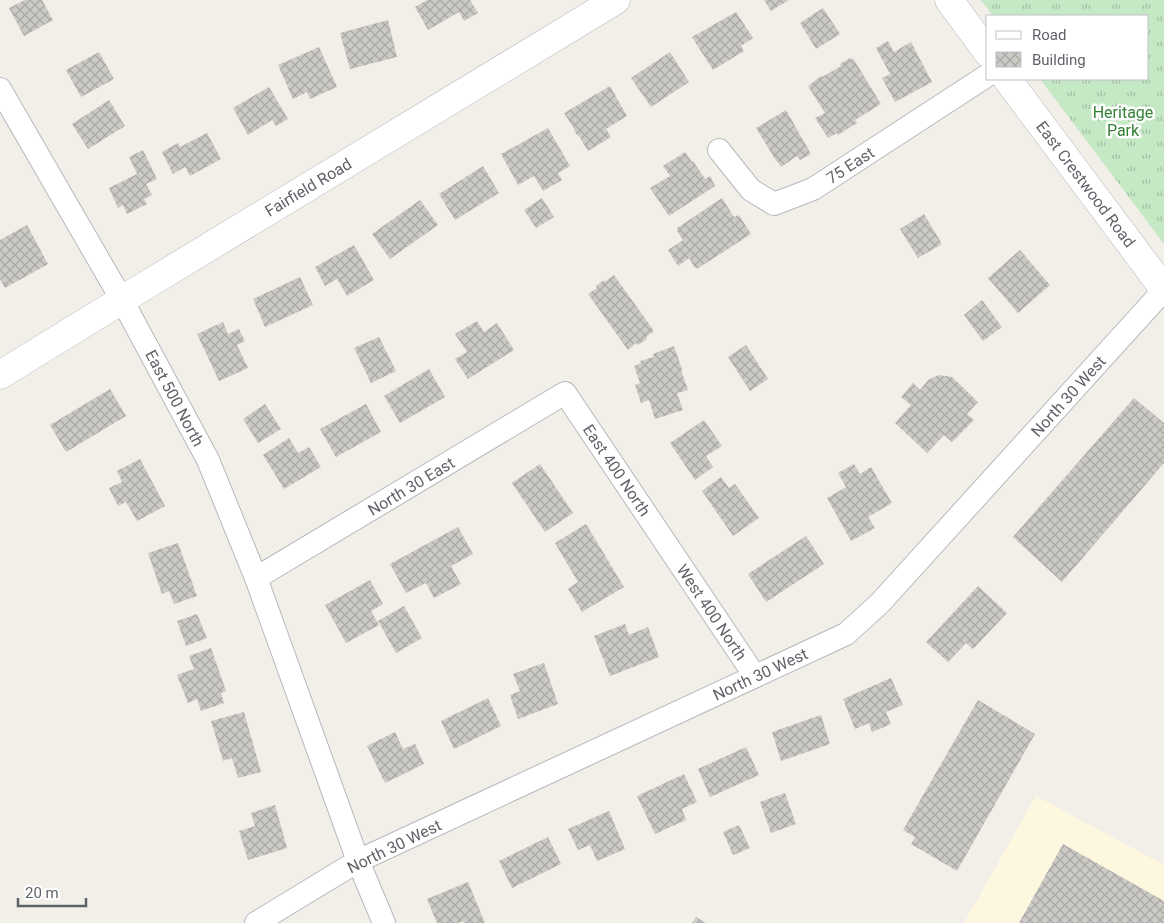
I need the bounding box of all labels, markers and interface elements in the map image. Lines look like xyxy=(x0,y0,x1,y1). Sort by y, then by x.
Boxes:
legend xyxy=(986,15,1149,80)
text: Road xyxy=(1032,26,1066,44)
text: Building xyxy=(1032,51,1086,69)
park label: Heritage Park xyxy=(1093,103,1153,140)
street label: East Crestwood Road xyxy=(1032,118,1139,251)
street label: 75 East xyxy=(823,143,878,188)
street label: Fairfield Road xyxy=(262,154,355,221)
street label: East 500 North xyxy=(141,347,208,450)
street label: North 30 West xyxy=(1027,352,1110,441)
street label: East 400 North xyxy=(579,421,654,520)
street label: North 30 East xyxy=(365,453,458,520)
street label: West 400 North xyxy=(673,561,751,664)
street label: North 30 West xyxy=(710,644,811,705)
street label: North 30 West xyxy=(344,815,444,877)
scale bar xyxy=(18,876,85,908)
text: 20 m xyxy=(25,884,59,902)

